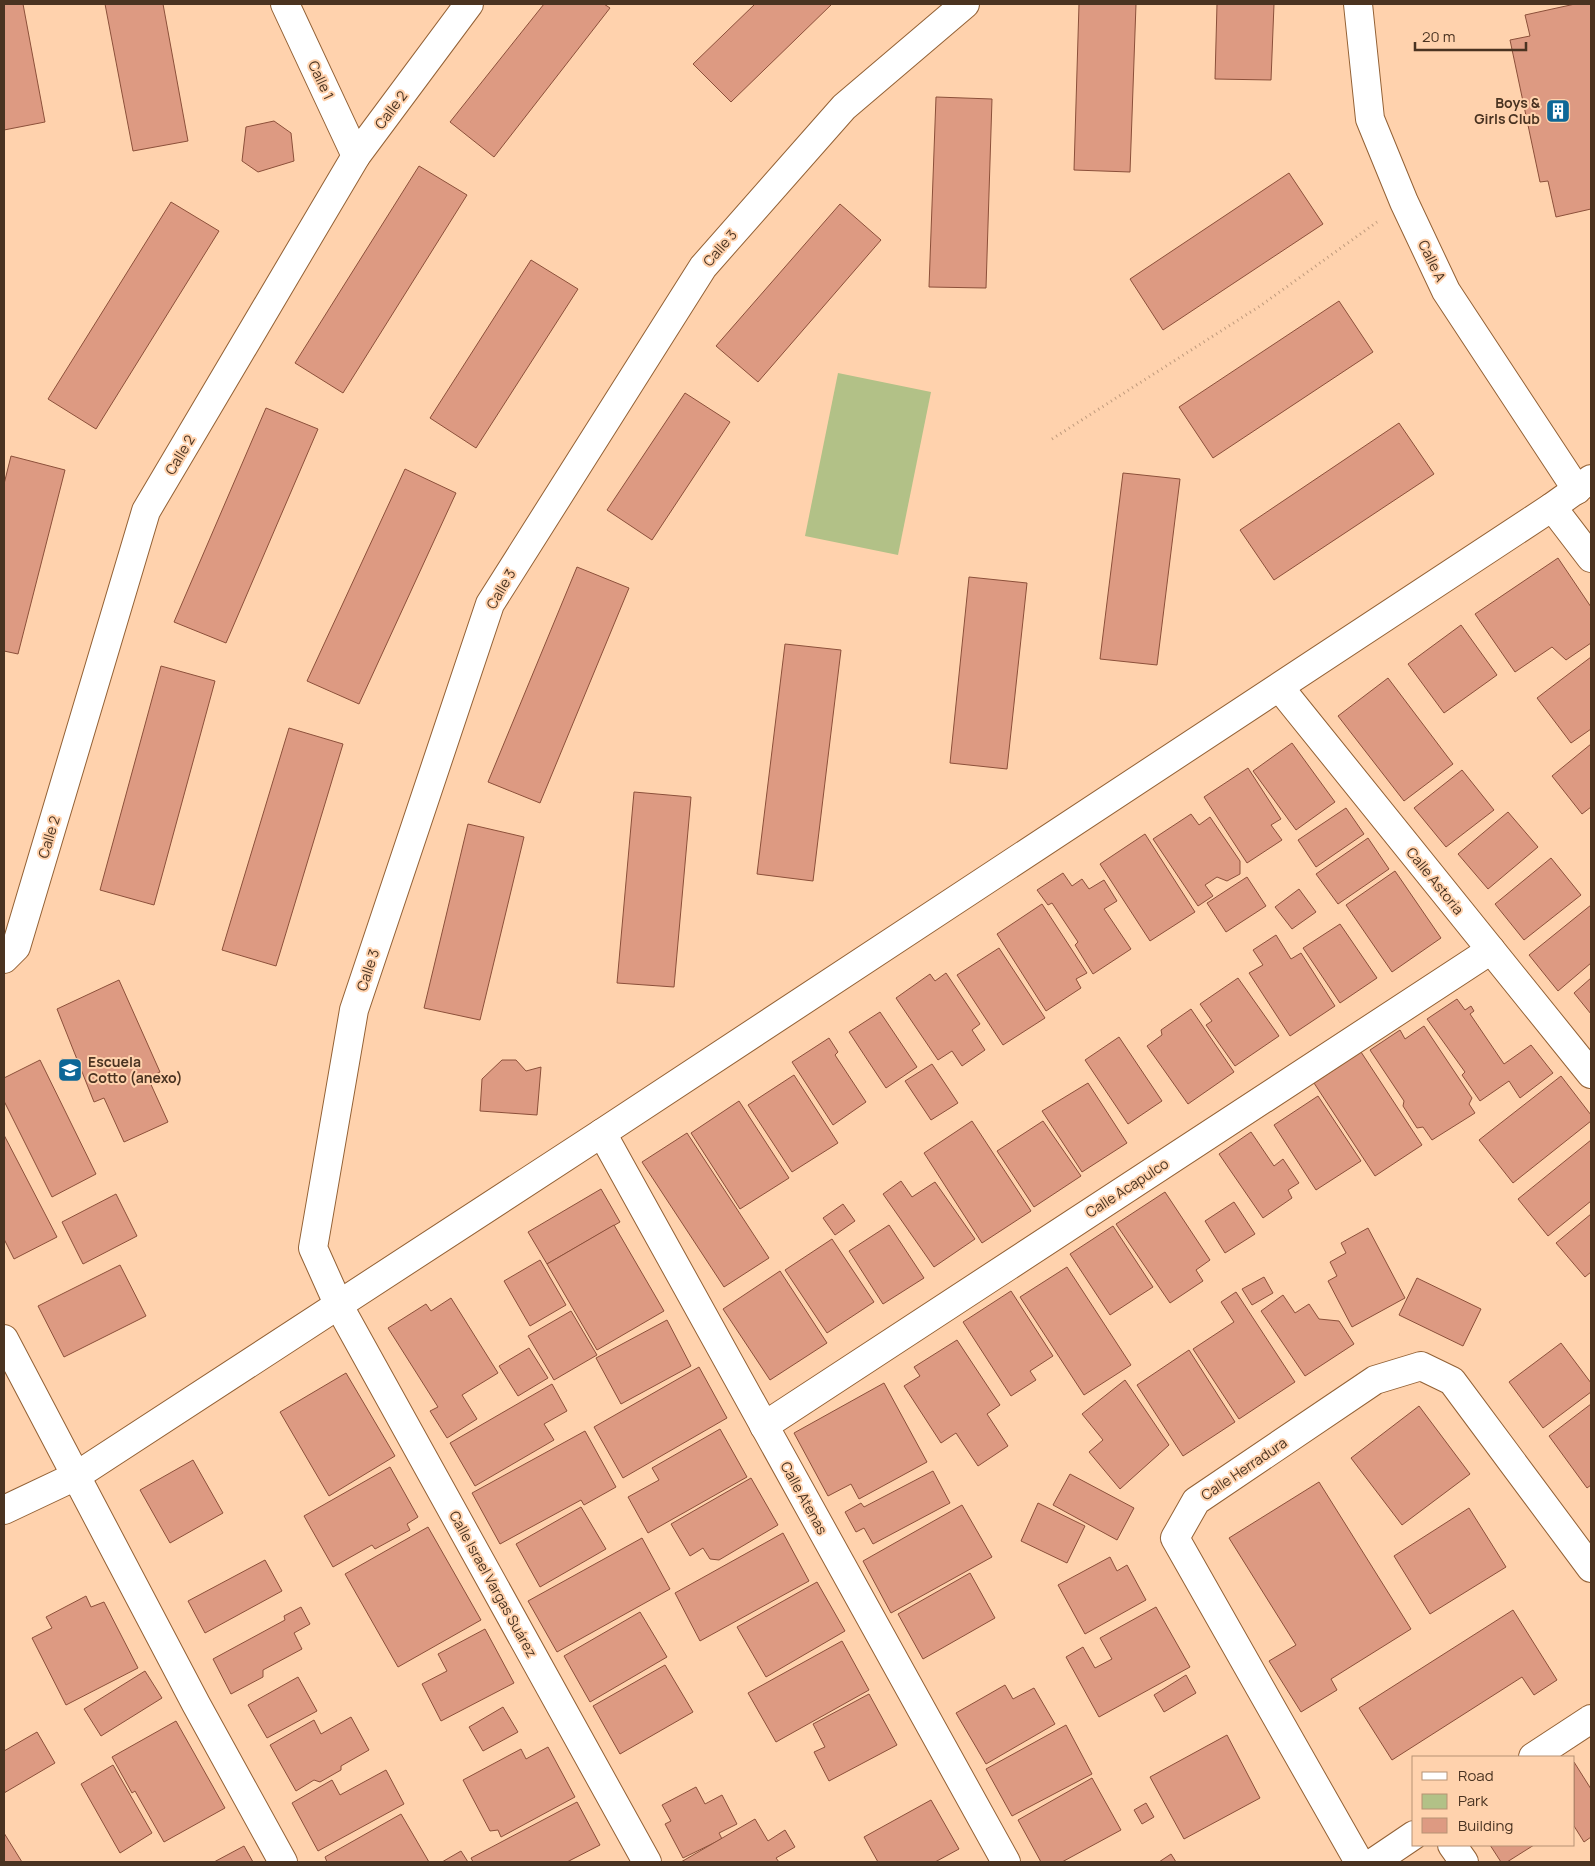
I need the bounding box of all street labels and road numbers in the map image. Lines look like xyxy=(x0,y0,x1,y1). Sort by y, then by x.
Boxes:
street label: Calle 1 xyxy=(304,57,339,102)
street label: Calle 2 xyxy=(370,87,411,133)
street label: Calle 3 xyxy=(698,225,741,270)
street label: Calle A xyxy=(1414,237,1451,285)
street label: Calle 2 xyxy=(160,431,199,478)
street label: Calle 3 xyxy=(482,565,520,612)
street label: Calle 2 xyxy=(33,813,64,860)
street label: Calle Astoria xyxy=(1402,843,1468,918)
street label: Calle 3 xyxy=(352,946,383,993)
street label: Calle Acapulco xyxy=(1082,1154,1172,1222)
street label: Calle Herradura xyxy=(1197,1433,1290,1504)
street label: Calle Atenas xyxy=(777,1458,832,1538)
street label: Calle Israel Vargas Suárez xyxy=(445,1507,542,1660)

